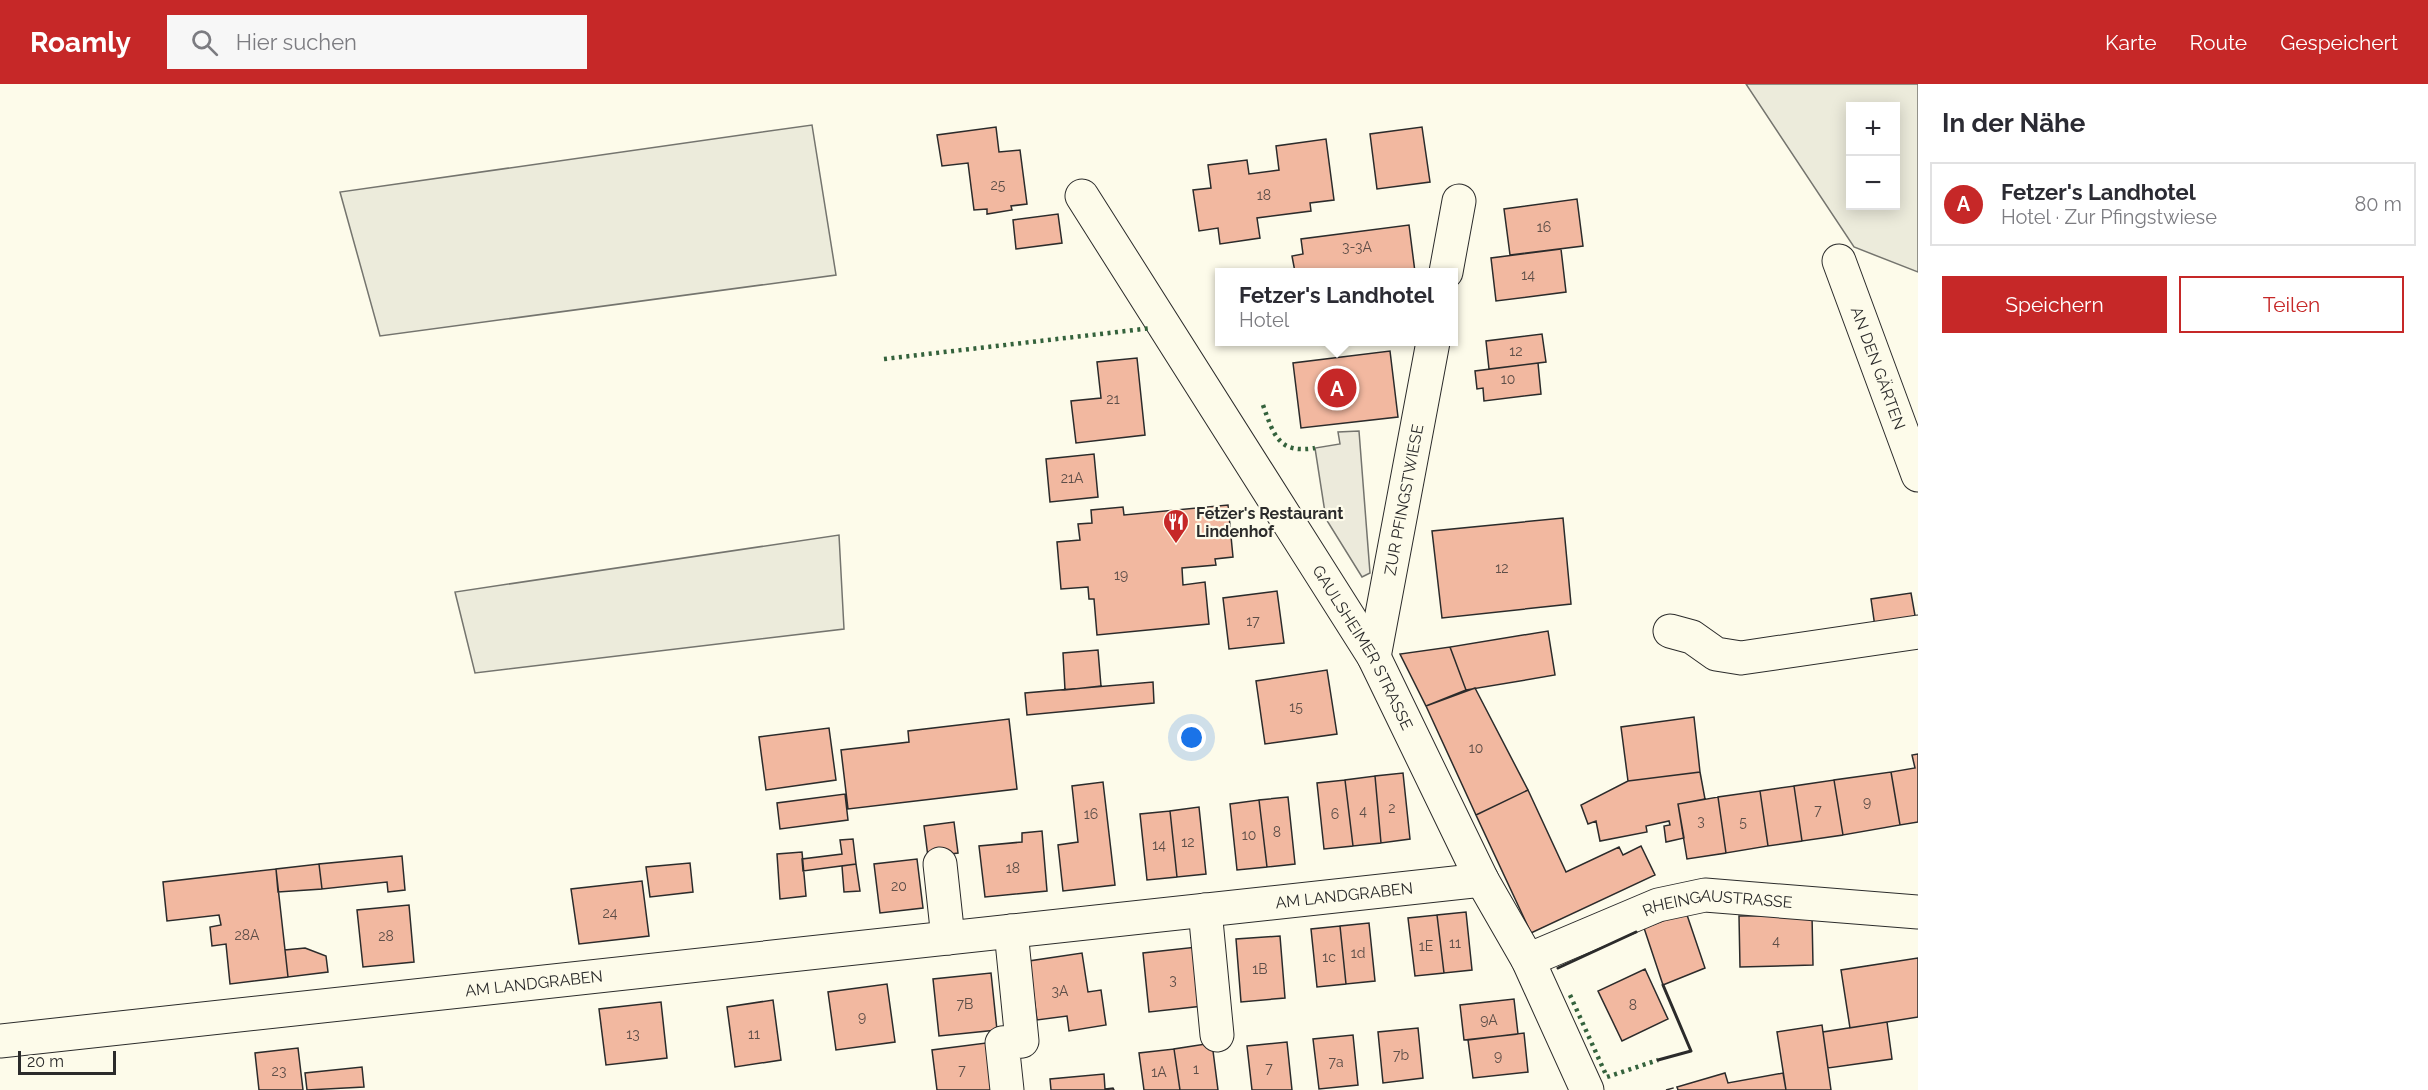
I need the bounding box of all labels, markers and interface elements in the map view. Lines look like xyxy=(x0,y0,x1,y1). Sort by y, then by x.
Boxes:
search box xyxy=(167,15,587,69)
text: Roamly xyxy=(30,26,131,59)
icon: search xyxy=(188,26,221,59)
text: Hier suchen xyxy=(236,29,357,55)
text: Karte xyxy=(2105,30,2157,55)
text: Route xyxy=(2190,30,2247,55)
text: Gespeichert xyxy=(2280,30,2398,55)
map controls xyxy=(1846,102,1900,210)
button: + xyxy=(1846,102,1900,156)
text: In der Nähe xyxy=(1942,108,2085,138)
button: − xyxy=(1846,156,1900,210)
house number: 25 xyxy=(991,177,1006,193)
text: Fetzer's Landhotel xyxy=(2001,179,2196,205)
house number: 18 xyxy=(1257,187,1271,203)
text: A xyxy=(1957,192,1970,216)
text: 80 m xyxy=(2354,192,2402,216)
text: Hotel · Zur Pfingstwiese xyxy=(2001,205,2217,229)
house number: 16 xyxy=(1537,219,1551,235)
house number: 3-3A xyxy=(1342,239,1372,255)
house number: 14 xyxy=(1521,267,1535,283)
popup xyxy=(1215,268,1458,346)
button: Speichern xyxy=(1942,276,2167,333)
button: Teilen xyxy=(2179,276,2404,333)
text: Fetzer's Landhotel xyxy=(1239,282,1434,308)
street label: AN DEN GÄRTEN xyxy=(1847,304,1910,432)
text: Hotel xyxy=(1239,308,1289,332)
house number: 12 xyxy=(1509,343,1523,359)
pin: A xyxy=(1318,366,1356,410)
house number: 10 xyxy=(1501,371,1515,387)
house number: 21 xyxy=(1106,391,1120,407)
street label: ZUR PFINGSTWIESE xyxy=(1380,422,1427,577)
house number: 21A xyxy=(1061,470,1084,486)
place label: Fetzer's Restaurant Lindenhof xyxy=(1196,504,1343,541)
restaurant icon: Fetzer's Restaurant Lindenhof xyxy=(1161,507,1191,545)
house number: 12 xyxy=(1495,560,1509,576)
street label: GAULSHEIMER STRASSE xyxy=(1309,562,1417,733)
house number: 19 xyxy=(1114,567,1128,583)
house number: 17 xyxy=(1246,613,1260,629)
house number: 15 xyxy=(1289,699,1303,715)
your location xyxy=(1177,723,1206,752)
house number: 10 xyxy=(1469,740,1483,756)
house number: 9 xyxy=(1863,794,1871,810)
house number: 2 xyxy=(1388,800,1396,816)
house number: 7 xyxy=(1814,802,1822,818)
house number: 4 xyxy=(1359,803,1367,819)
house number: 16 xyxy=(1084,806,1098,822)
house number: 6 xyxy=(1331,806,1339,822)
house number: 3 xyxy=(1697,813,1705,829)
house number: 5 xyxy=(1739,814,1747,830)
house number: 8 xyxy=(1273,824,1281,840)
house number: 10 xyxy=(1242,827,1256,843)
house number: 12 xyxy=(1181,834,1195,850)
house number: 14 xyxy=(1152,837,1166,853)
house number: 18 xyxy=(1006,860,1020,876)
house number: 20 xyxy=(891,878,907,894)
street label: AM LANDGRABEN xyxy=(1274,878,1414,912)
street label: RHEINGAUSTRASSE xyxy=(1639,885,1794,920)
house number: 24 xyxy=(603,905,618,921)
house number: 28A xyxy=(235,927,260,943)
house number: 28 xyxy=(378,928,394,944)
house number: 4 xyxy=(1772,933,1780,949)
house number: 11 xyxy=(1449,935,1461,951)
house number: 1E xyxy=(1419,938,1433,954)
house number: 1d xyxy=(1351,945,1365,961)
house number: 1c xyxy=(1322,949,1336,965)
house number: 1B xyxy=(1252,961,1268,977)
street label: AM LANDGRABEN xyxy=(464,966,604,1000)
house number: 3 xyxy=(1169,972,1177,988)
house number: 3A xyxy=(1052,983,1069,999)
house number: 7B xyxy=(957,996,973,1012)
house number: 8 xyxy=(1629,997,1637,1013)
house number: 9 xyxy=(858,1009,866,1025)
house number: 9A xyxy=(1480,1012,1498,1028)
house number: 13 xyxy=(626,1026,640,1042)
house number: 11 xyxy=(748,1026,760,1042)
house number: 7b xyxy=(1393,1047,1409,1063)
scale bar xyxy=(18,1048,116,1076)
house number: 9 xyxy=(1494,1048,1502,1064)
text: 20 m xyxy=(27,1052,64,1071)
house number: 7a xyxy=(1328,1054,1344,1070)
house number: 7 xyxy=(1265,1060,1273,1076)
house number: 1 xyxy=(1193,1061,1199,1077)
house number: 7 xyxy=(958,1062,966,1078)
house number: 23 xyxy=(272,1063,286,1079)
house number: 1A xyxy=(1151,1064,1167,1080)

